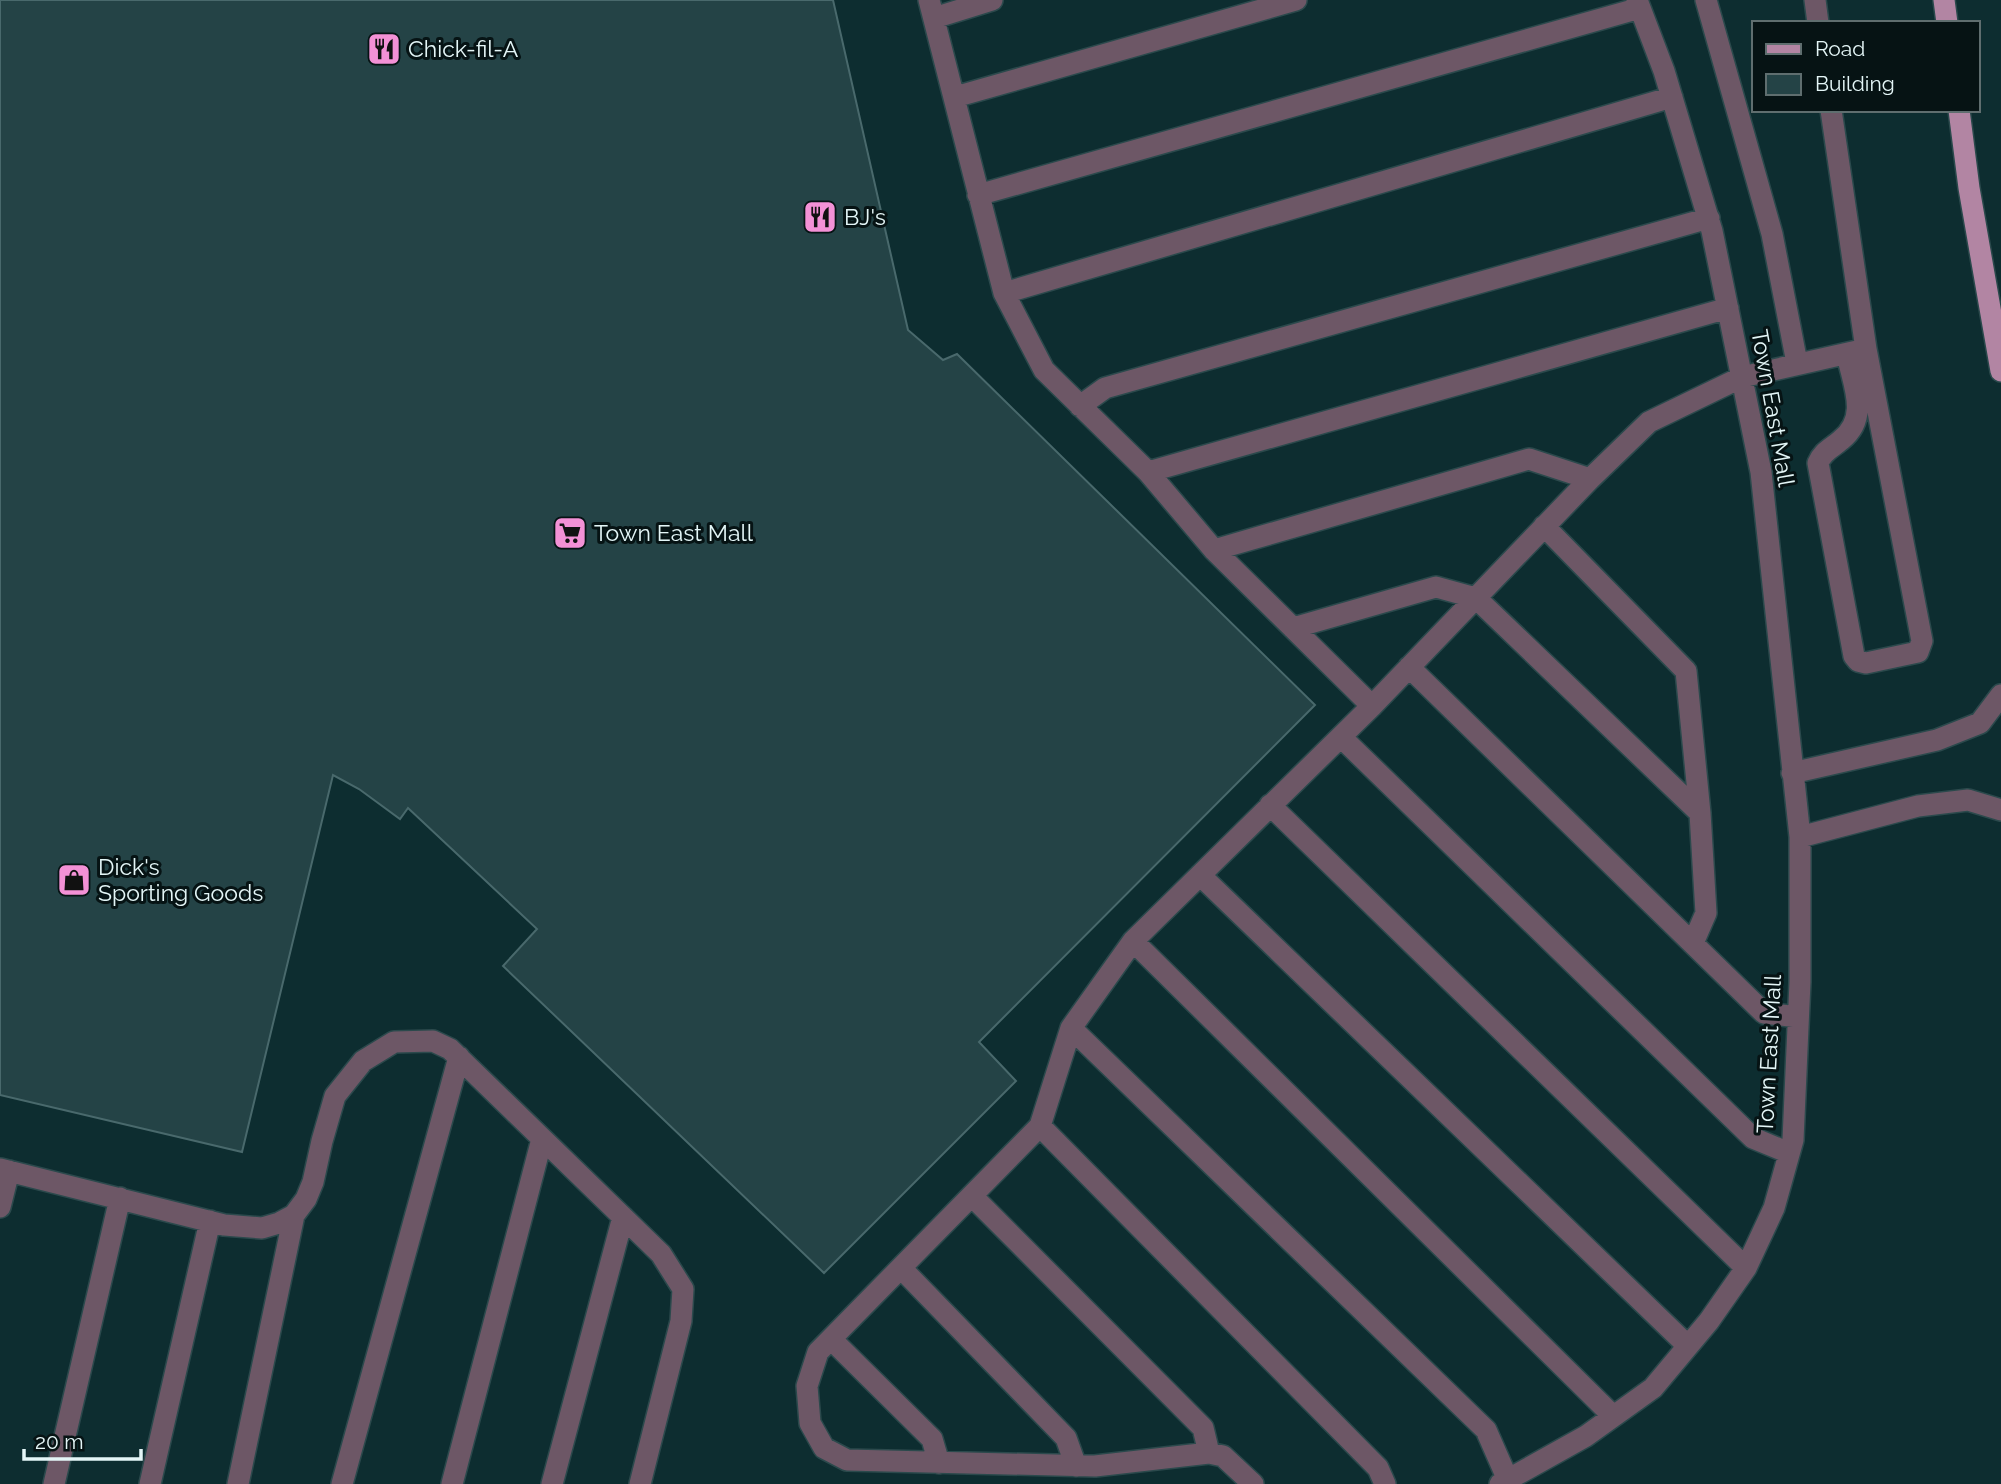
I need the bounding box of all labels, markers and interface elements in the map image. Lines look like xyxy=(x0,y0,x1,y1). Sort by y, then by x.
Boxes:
legend xyxy=(1752,21,1980,112)
restaurant icon: Chick-fil-A xyxy=(365,30,403,68)
place label: Chick-fil-A xyxy=(408,35,519,62)
text: Road xyxy=(1815,36,1865,61)
text: Building xyxy=(1815,71,1895,96)
restaurant icon: BJ's xyxy=(801,198,839,236)
place label: BJ's xyxy=(844,203,886,230)
street label: Town East Mall xyxy=(1746,327,1801,489)
supermarket icon: Town East Mall xyxy=(551,514,589,552)
place label: Town East Mall xyxy=(594,519,754,546)
place label: Dick's Sporting Goods xyxy=(98,853,263,906)
shop icon: Dick's Sporting Goods xyxy=(55,861,93,899)
street label: Town East Mall xyxy=(1751,973,1786,1134)
scale bar xyxy=(24,1418,142,1462)
text: 20 m xyxy=(35,1429,83,1454)

